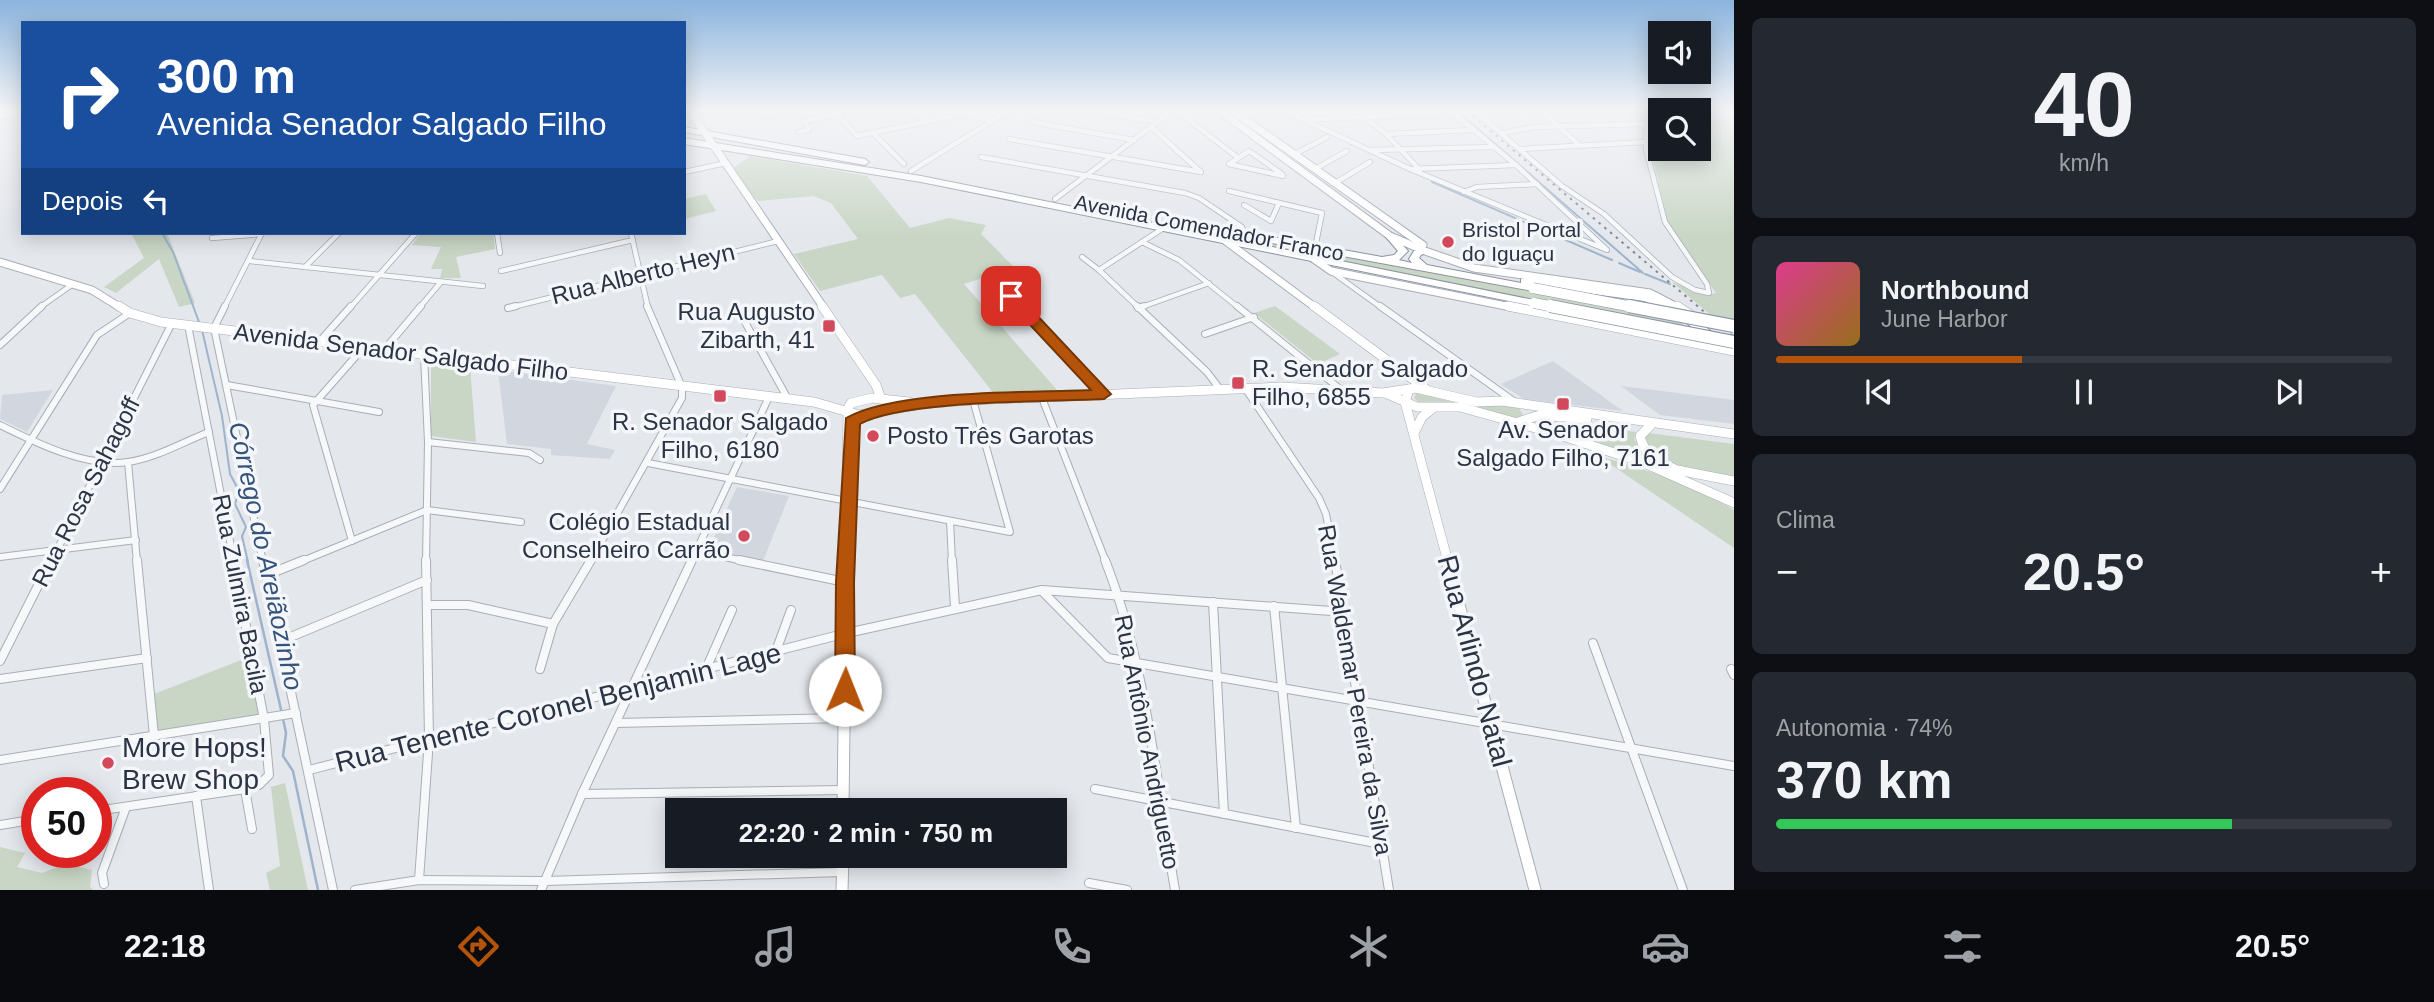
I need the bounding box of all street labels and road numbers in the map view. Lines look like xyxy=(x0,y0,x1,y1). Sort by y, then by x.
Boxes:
street label: Avenida Comendador Franco xyxy=(1072,190,1346,265)
street label: Rua Alberto Heyn xyxy=(548,238,737,309)
street label: Avenida Senador Salgado Filho xyxy=(232,318,570,385)
street label: Rua Rosa Sahagoff xyxy=(26,392,145,591)
street label: Rua Zulmira Bacila xyxy=(208,492,273,697)
street label: Rua Waldemar Pereira da Silva xyxy=(1313,522,1398,858)
street label: Rua Arlindo Natal xyxy=(1431,552,1518,770)
street label: Rua Antônio Andriguetto xyxy=(1110,612,1185,872)
street label: Rua Tenente Coronel Benjamin Lage xyxy=(332,637,784,778)

